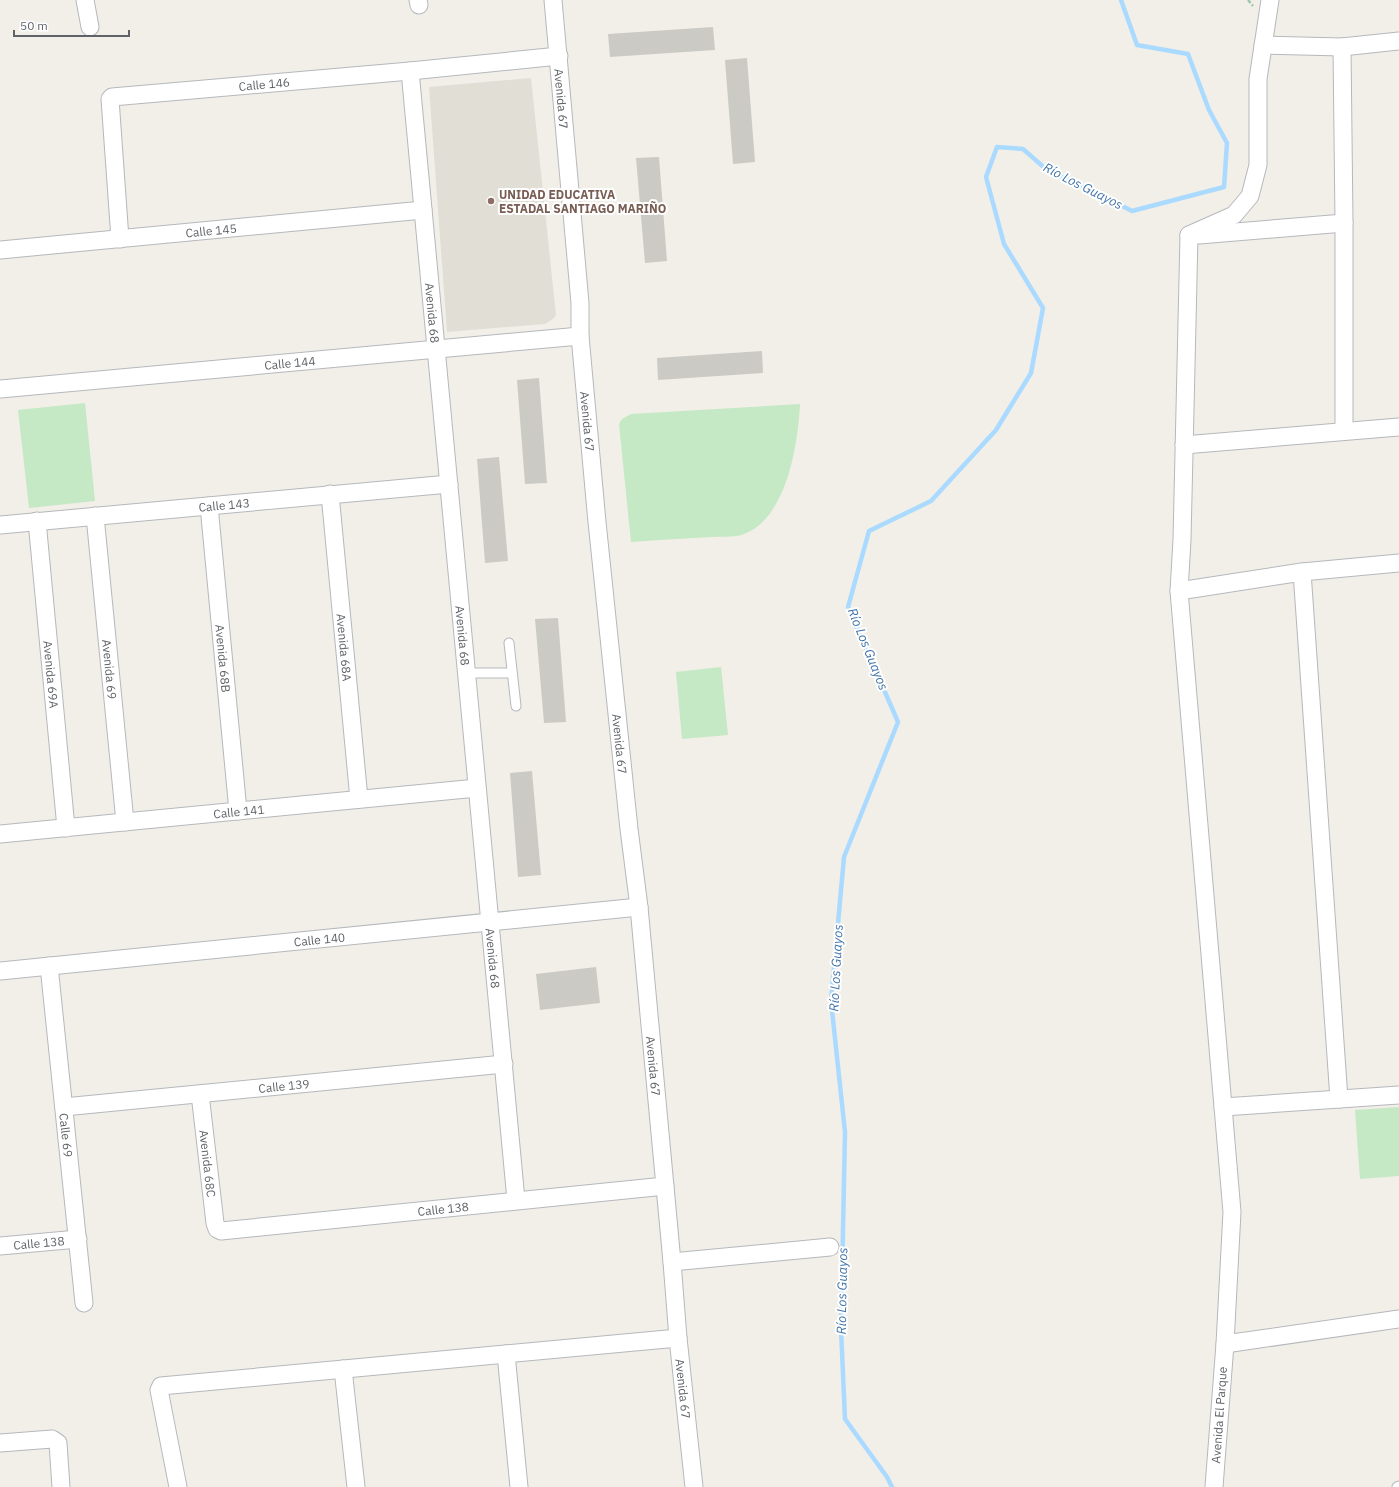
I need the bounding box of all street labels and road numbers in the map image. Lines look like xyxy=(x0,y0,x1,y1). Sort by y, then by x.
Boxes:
street label: Avenida 67 xyxy=(552,68,572,129)
street label: Calle 146 xyxy=(238,74,290,93)
street label: Calle 145 xyxy=(185,220,237,240)
street label: Avenida 68 xyxy=(422,282,443,344)
street label: Calle 144 xyxy=(264,353,316,372)
street label: Avenida 67 xyxy=(578,391,598,452)
street label: Calle 143 xyxy=(198,495,250,514)
street label: Avenida 68 xyxy=(453,605,473,666)
street label: Avenida 68A xyxy=(334,613,355,682)
street label: Avenida 68B xyxy=(213,624,234,693)
street label: Avenida 69 xyxy=(100,639,120,700)
street label: Avenida 69A xyxy=(41,640,62,709)
street label: Avenida 67 xyxy=(610,713,631,775)
street label: Calle 141 xyxy=(213,801,265,821)
street label: Avenida 68 xyxy=(483,927,504,989)
street label: Calle 140 xyxy=(293,929,346,949)
street label: Avenida 67 xyxy=(644,1035,664,1097)
street label: Calle 139 xyxy=(258,1076,310,1095)
street label: Calle 69 xyxy=(57,1112,76,1158)
street label: Avenida 68C xyxy=(197,1129,220,1199)
street label: Calle 138 xyxy=(417,1198,470,1219)
street label: Calle 138 xyxy=(13,1233,65,1252)
street label: Avenida 67 xyxy=(673,1358,694,1419)
street label: Avenida El Parque xyxy=(1208,1366,1230,1464)

